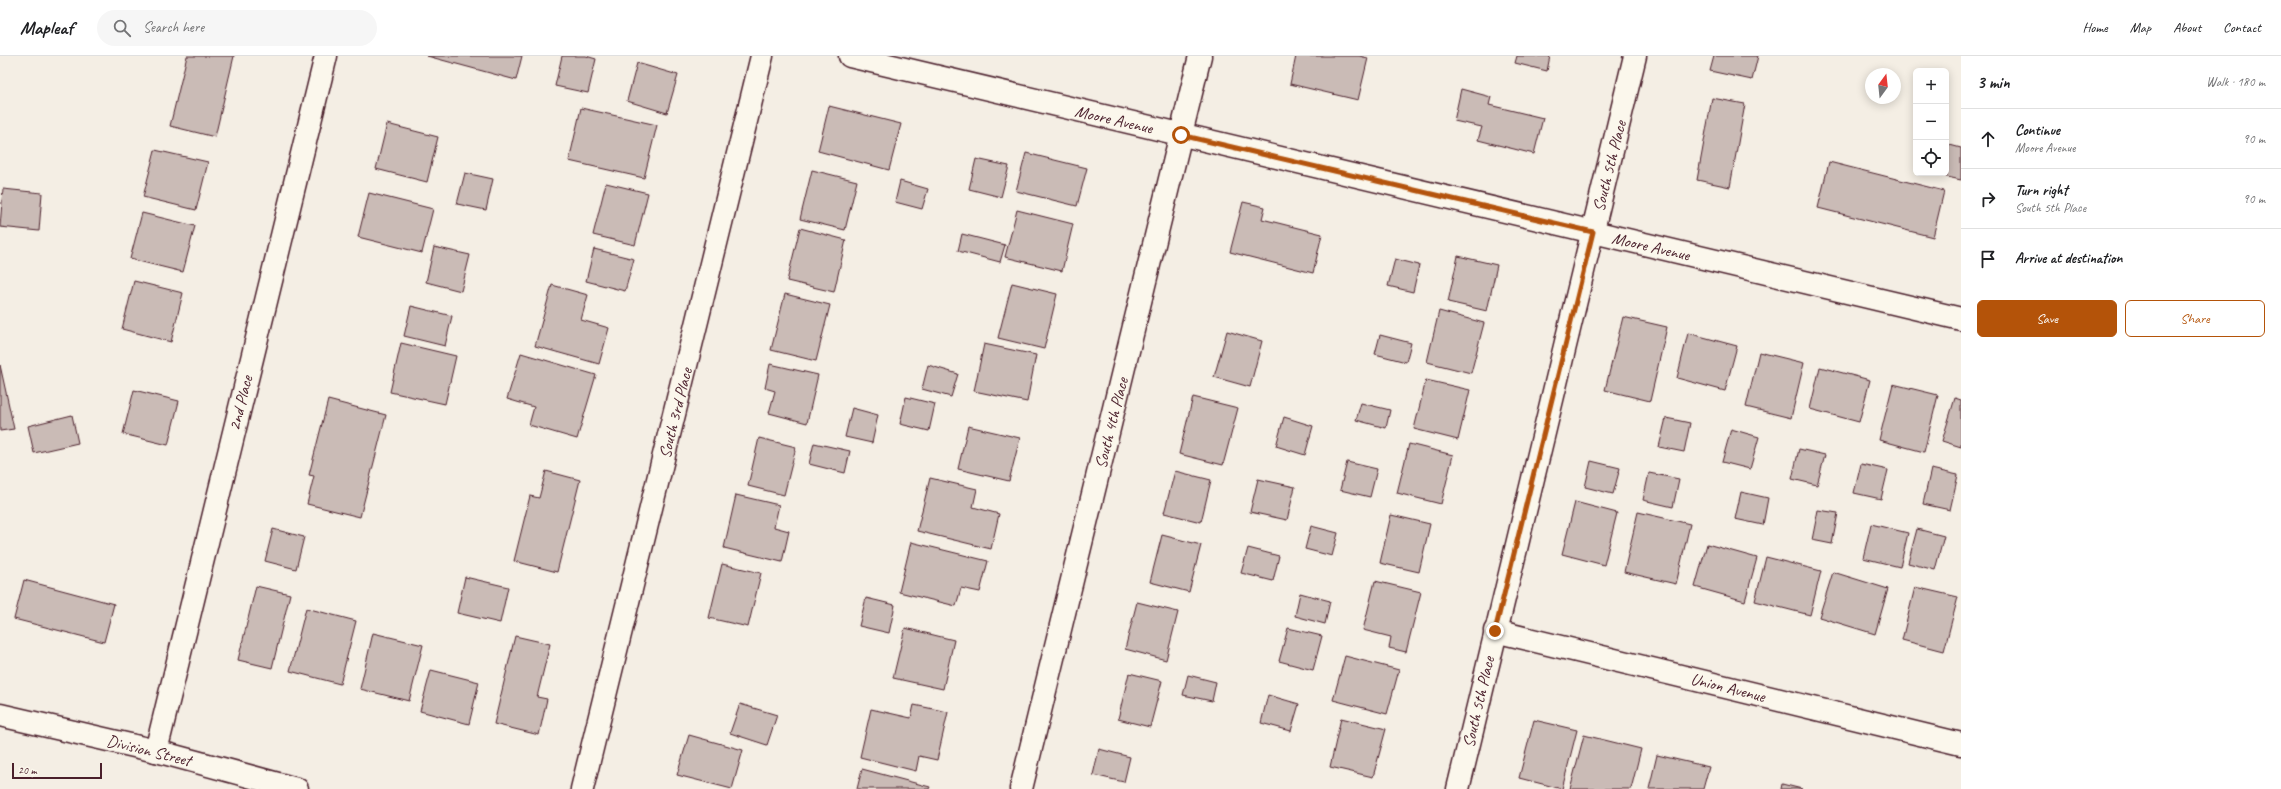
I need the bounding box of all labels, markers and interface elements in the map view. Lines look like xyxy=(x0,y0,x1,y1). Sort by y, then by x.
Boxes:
search box xyxy=(97,10,377,46)
text: Mapleaf xyxy=(20,16,73,40)
icon: search xyxy=(111,17,133,39)
text: Search here xyxy=(143,18,204,37)
text: Home xyxy=(2082,19,2108,36)
text: Map xyxy=(2130,19,2151,36)
text: About xyxy=(2173,19,2201,36)
text: Contact xyxy=(2223,19,2261,36)
north arrow xyxy=(1865,68,1901,104)
map controls xyxy=(1913,68,1949,176)
button: + xyxy=(1913,68,1949,104)
text: 3 min xyxy=(1977,72,2010,93)
text: Walk · 180 m xyxy=(2206,74,2265,90)
street label: Moore Avenue xyxy=(1073,100,1156,139)
button: − xyxy=(1913,104,1949,140)
street label: South 5th Place xyxy=(1588,117,1631,214)
text: Continue xyxy=(2015,121,2060,140)
route start xyxy=(1172,126,1190,144)
icon: ahead xyxy=(1977,128,1999,150)
text: 90 m xyxy=(2243,131,2265,147)
button: locate xyxy=(1913,140,1949,176)
text: Moore Avenue xyxy=(2015,140,2076,156)
text: Turn right xyxy=(2015,181,2068,200)
icon: right xyxy=(1977,188,1999,210)
text: 90 m xyxy=(2243,191,2265,207)
text: South 5th Place xyxy=(2015,200,2086,216)
street label: Moore Avenue xyxy=(1610,227,1693,266)
icon: arrive xyxy=(1977,248,1999,270)
text: Arrive at destination xyxy=(2015,249,2122,268)
button: Save xyxy=(1977,300,2117,337)
button: Share xyxy=(2125,300,2265,337)
street label: South 3rd Place xyxy=(654,364,697,460)
street label: 2nd Place xyxy=(224,372,258,433)
street label: South 4th Place xyxy=(1090,374,1133,471)
route end xyxy=(1486,622,1504,640)
street label: South 5th Place xyxy=(1458,653,1499,750)
street label: Union Avenue xyxy=(1689,668,1769,707)
street label: Division Street xyxy=(105,730,195,772)
scale bar xyxy=(12,761,102,780)
text: 20 m xyxy=(18,763,37,777)

